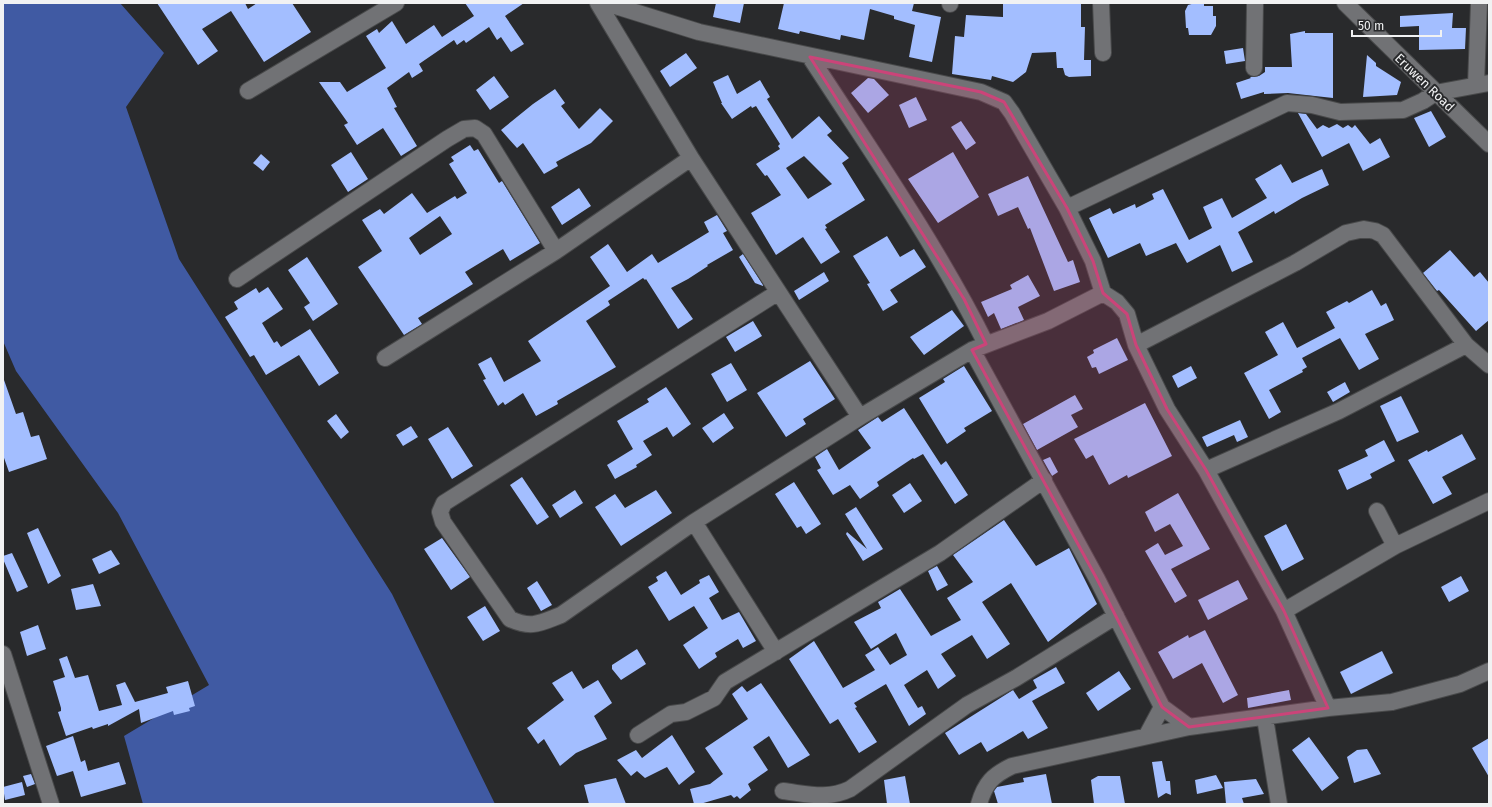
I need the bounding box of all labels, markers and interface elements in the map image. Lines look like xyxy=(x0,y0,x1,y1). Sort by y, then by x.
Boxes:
scale bar xyxy=(1352,12,1441,38)
text: 50 m xyxy=(1358,19,1384,33)
street label: Eruwen Road xyxy=(1392,50,1458,114)

